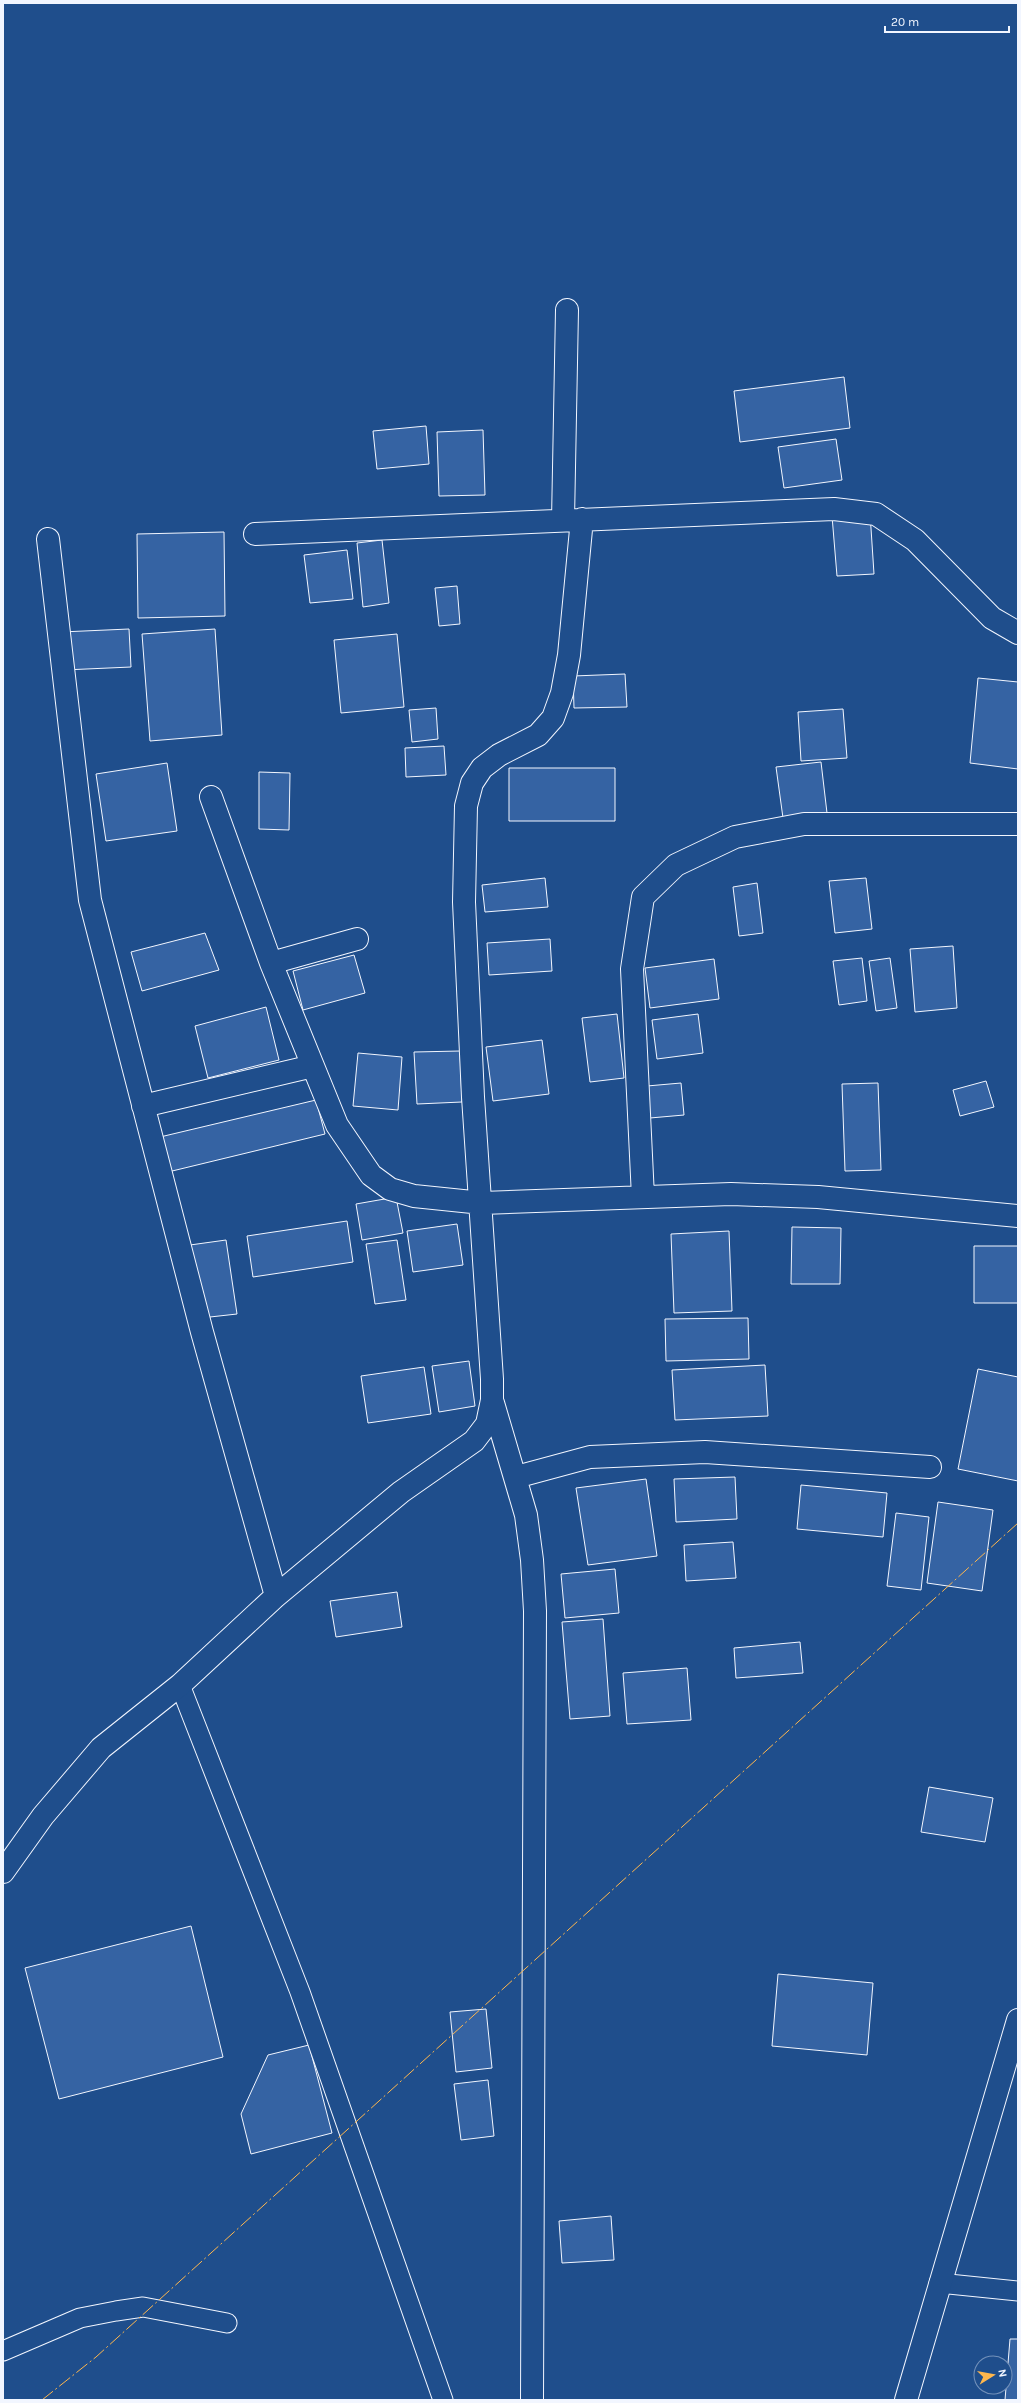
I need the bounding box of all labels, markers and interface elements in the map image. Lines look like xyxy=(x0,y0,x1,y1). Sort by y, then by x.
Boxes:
scale bar xyxy=(885,8,1009,34)
text: 20 m xyxy=(891,15,919,29)
north arrow xyxy=(973,2355,1013,2395)
text: N xyxy=(995,2368,1009,2378)

